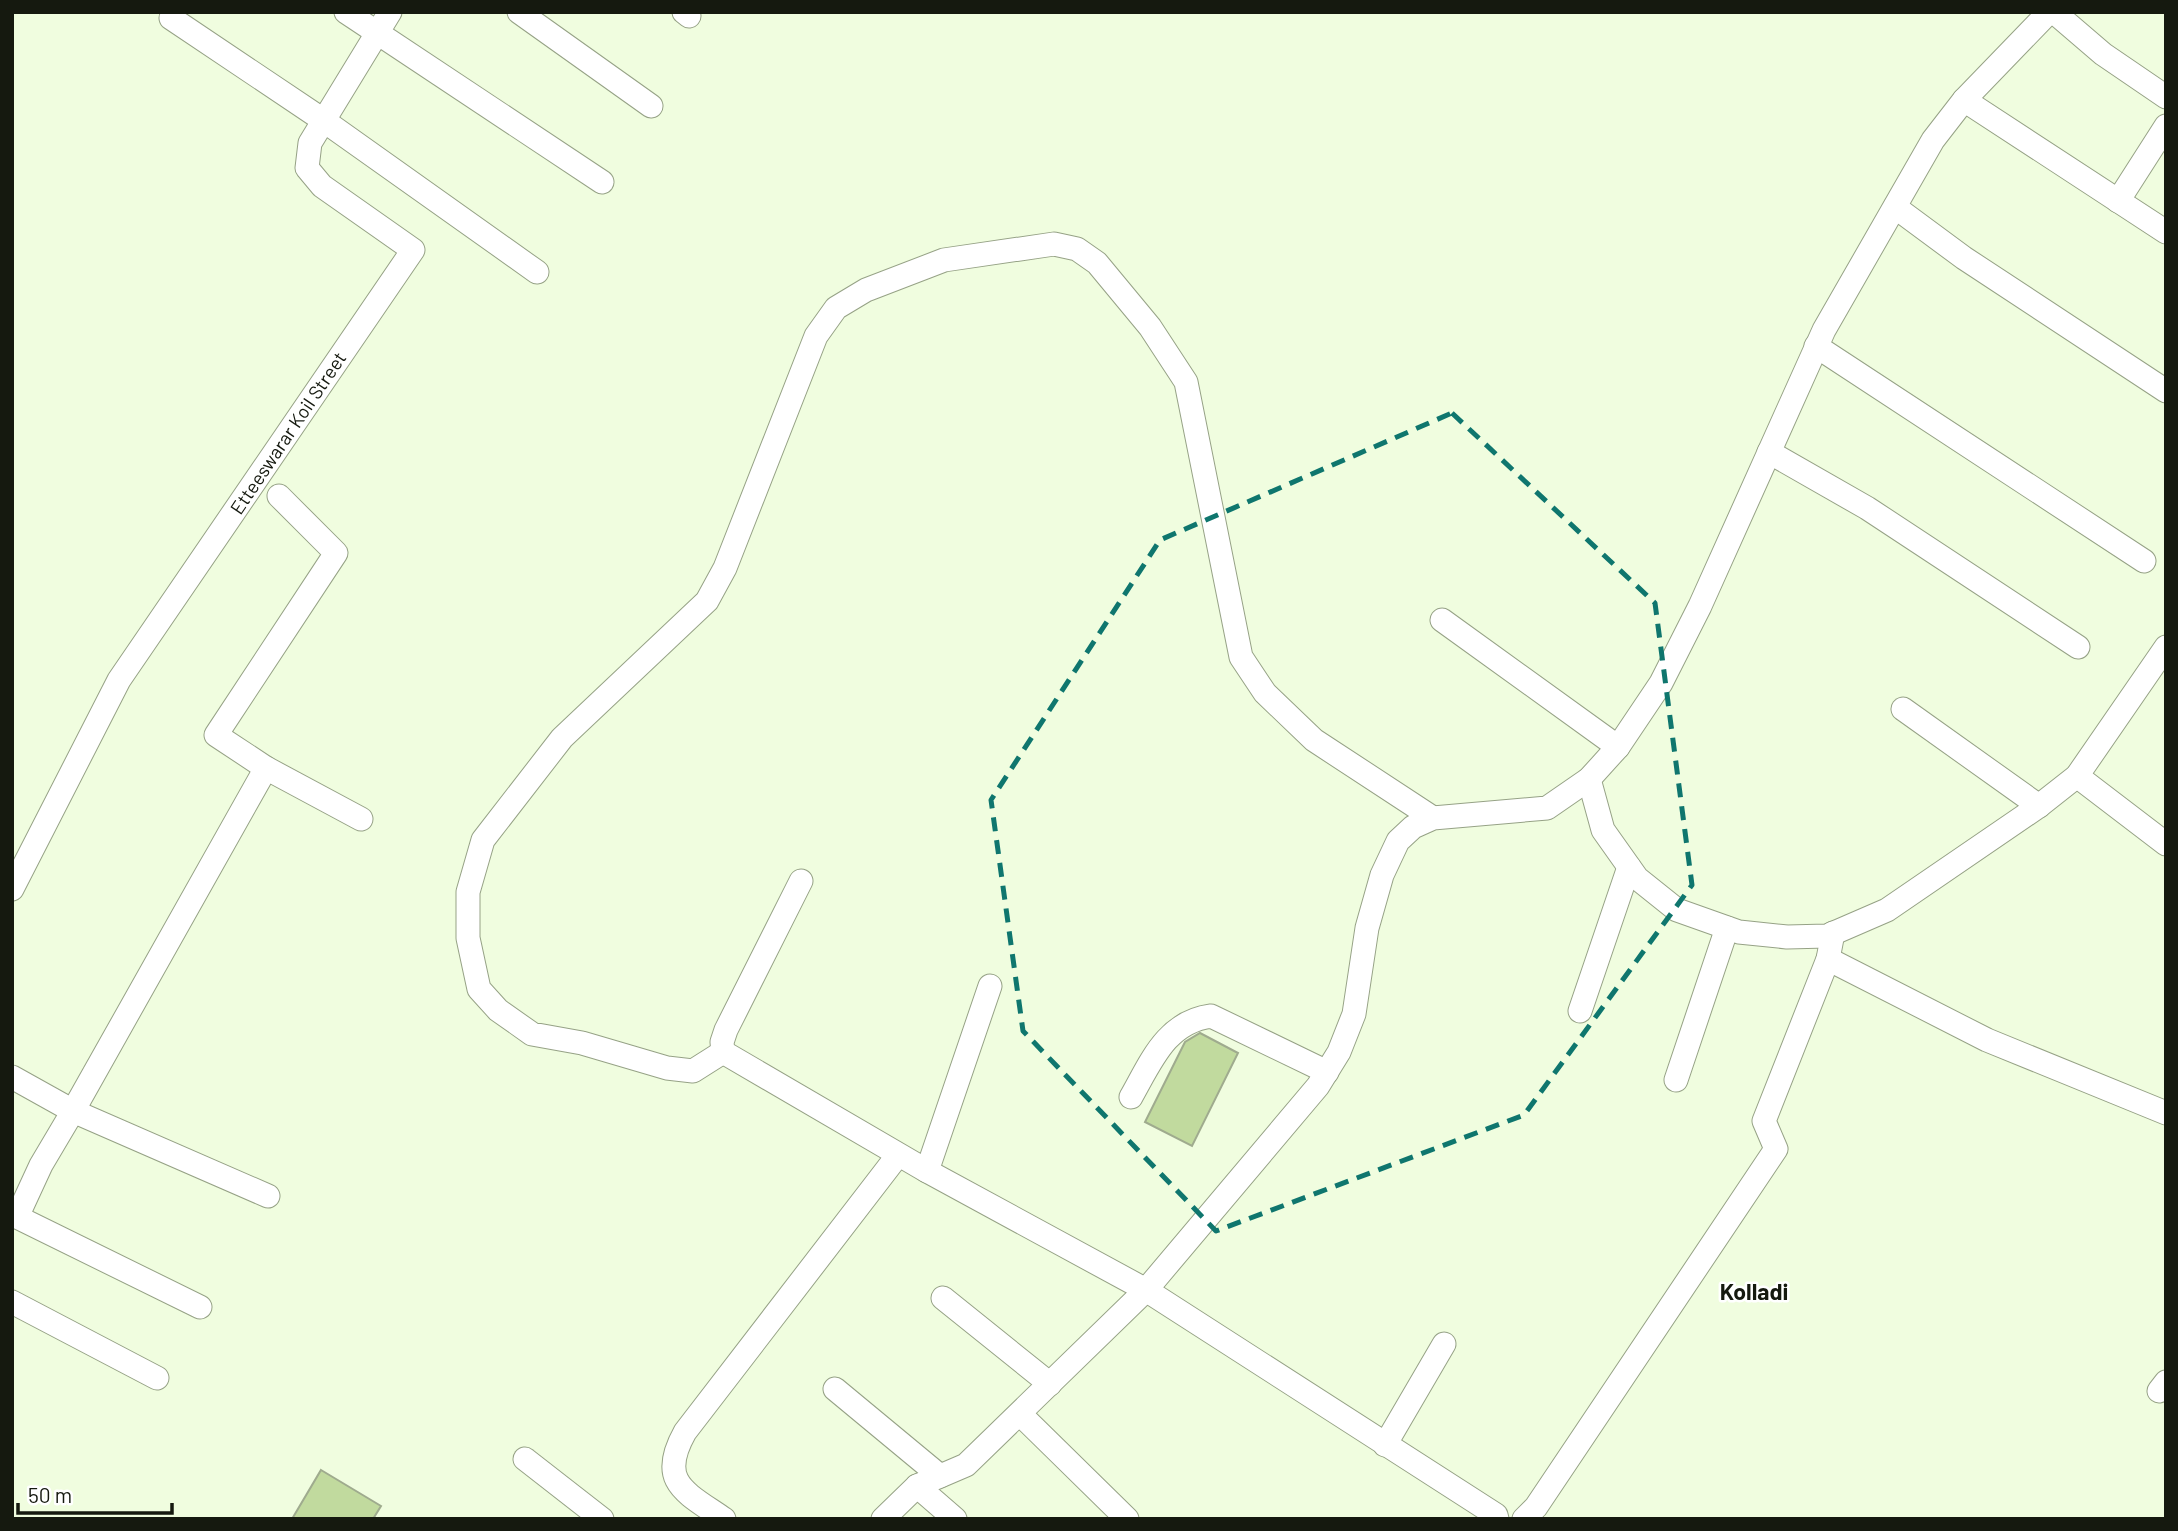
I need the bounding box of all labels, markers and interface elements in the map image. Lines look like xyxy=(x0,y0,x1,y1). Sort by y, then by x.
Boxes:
street label: Etteeswarar Koil Street xyxy=(225,347,350,518)
district label: Kolladi xyxy=(1720,1277,1788,1305)
scale bar xyxy=(18,1472,172,1516)
text: 50 m xyxy=(28,1482,72,1507)

